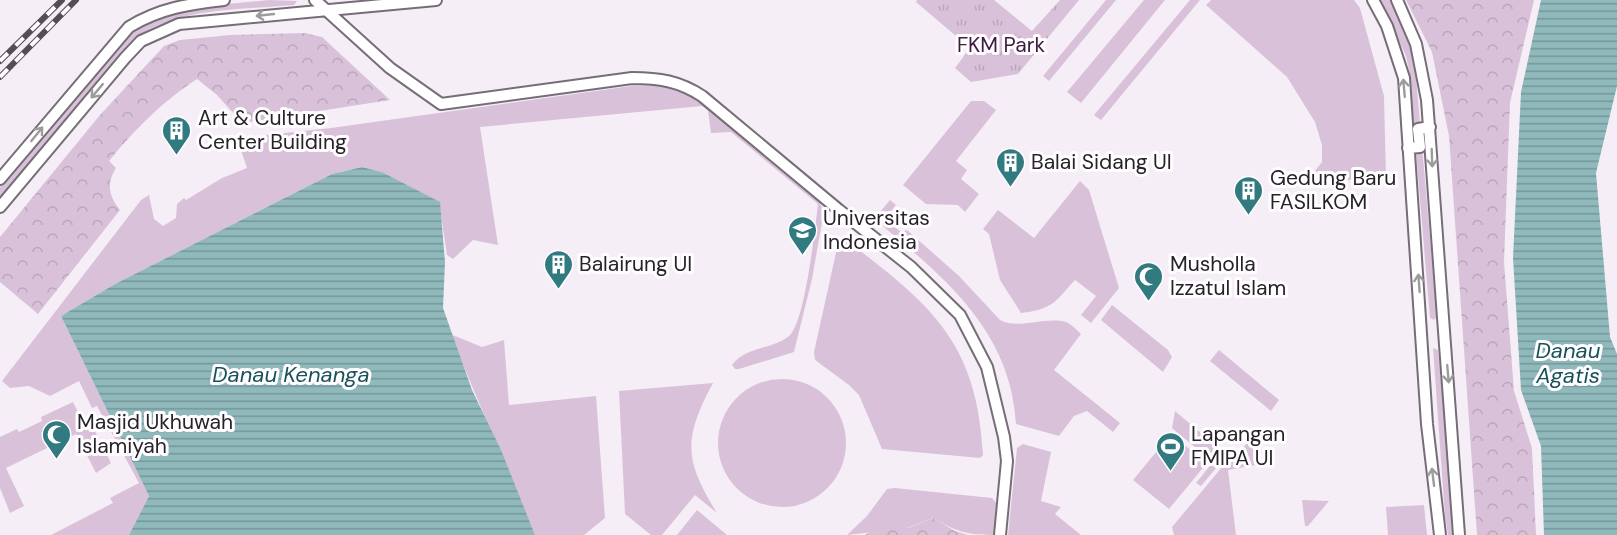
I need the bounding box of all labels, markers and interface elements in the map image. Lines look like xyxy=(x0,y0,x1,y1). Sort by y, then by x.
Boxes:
one-way arrow xyxy=(256,10,275,21)
park label: FKM Park xyxy=(957,31,1046,59)
one-way arrow xyxy=(1399,79,1410,99)
one-way arrow xyxy=(90,83,104,98)
place label: Art & Culture Center Building xyxy=(198,104,347,156)
building icon: Art & Culture Center Building xyxy=(161,114,193,156)
one-way arrow xyxy=(30,127,44,142)
building icon: Balai Sidang UI xyxy=(994,146,1026,188)
place label: Balai Sidang UI xyxy=(1031,148,1172,176)
one-way arrow xyxy=(1427,148,1438,168)
place label: Gedung Baru FASILKOM xyxy=(1270,164,1396,216)
building icon: Gedung Baru FASILKOM xyxy=(1233,174,1265,216)
place label: Universitas Indonesia xyxy=(823,204,930,256)
school or university icon: Universitas Indonesia xyxy=(786,214,818,256)
building icon: Balairung UI xyxy=(542,248,574,290)
place label: Balairung UI xyxy=(579,250,692,278)
place label: Musholla Izzatul Islam xyxy=(1170,250,1286,302)
mosque icon: Musholla Izzatul Islam xyxy=(1133,260,1165,302)
one-way arrow xyxy=(1413,273,1424,293)
water label: Danau Agatis xyxy=(1535,336,1601,390)
water label: Danau Kenanga xyxy=(212,360,370,389)
one-way arrow xyxy=(1443,363,1454,383)
place label: Masjid Ukhuwah Islamiyah xyxy=(77,408,233,460)
mosque icon: Masjid Ukhuwah Islamiyah xyxy=(40,418,72,460)
place label: Lapangan FMIPA UI xyxy=(1191,420,1285,472)
sports icon: Lapangan FMIPA UI xyxy=(1154,430,1186,472)
one-way arrow xyxy=(1428,467,1439,487)

